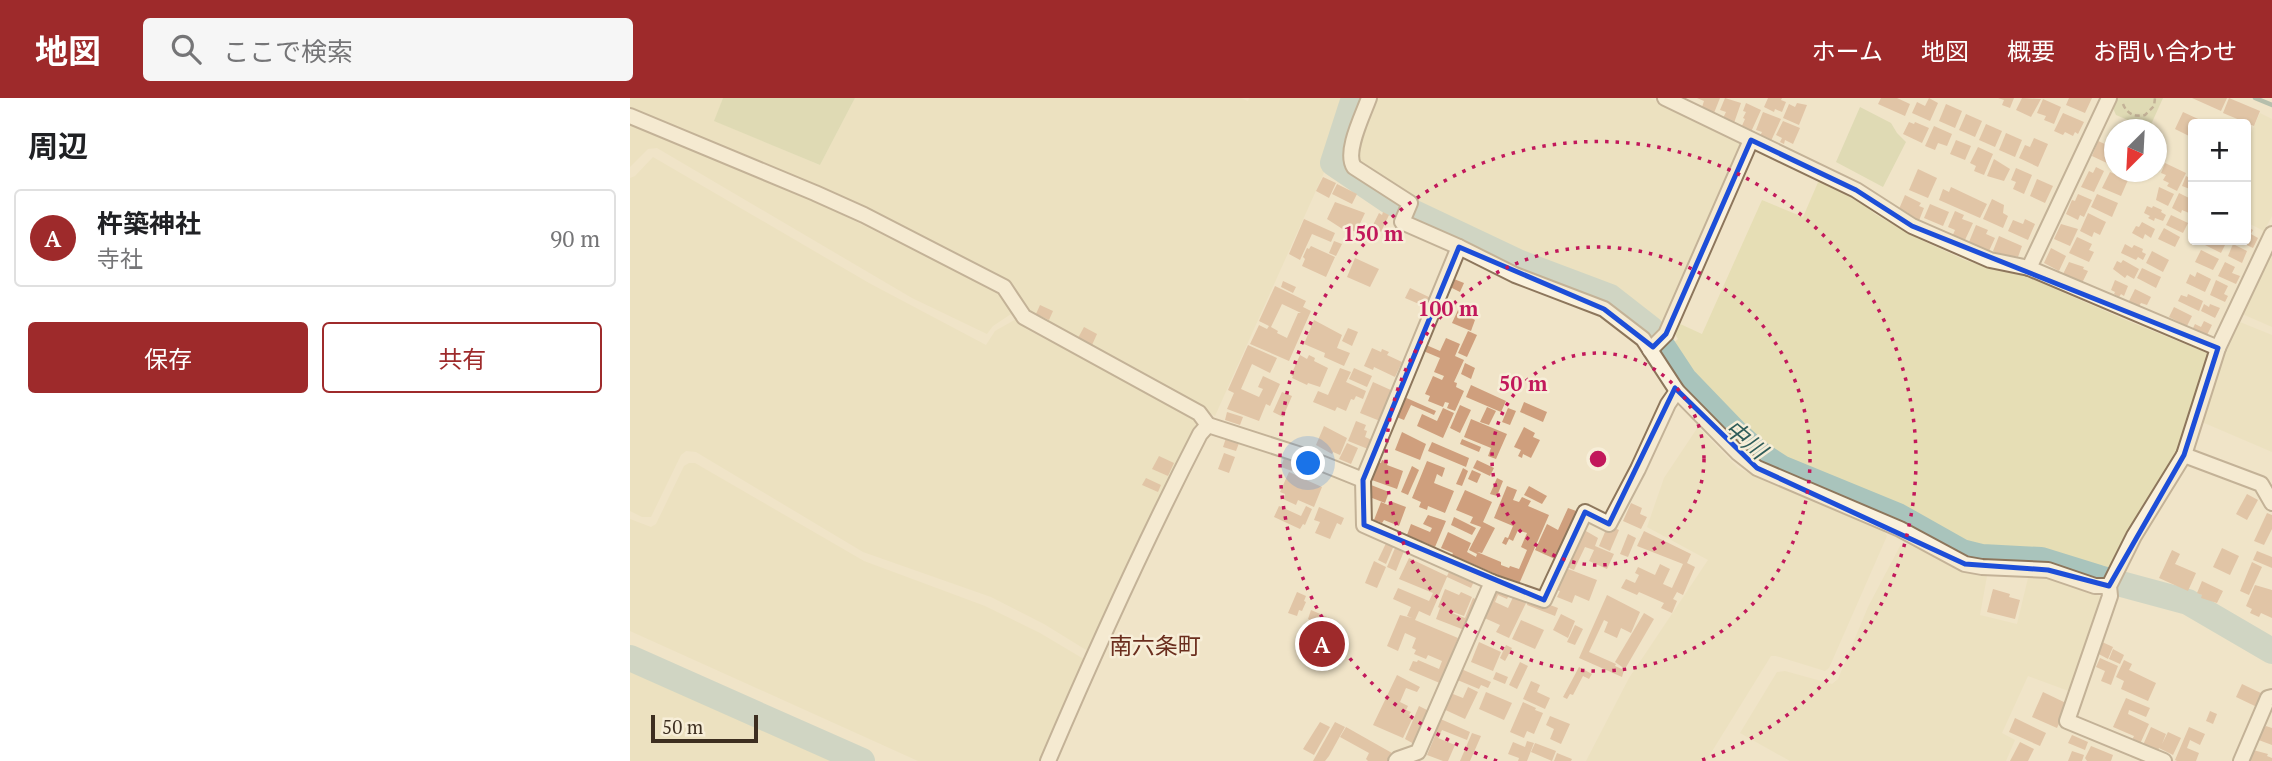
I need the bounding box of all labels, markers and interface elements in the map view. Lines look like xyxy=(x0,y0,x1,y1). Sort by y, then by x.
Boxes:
search box xyxy=(143,18,633,81)
text: 地図 xyxy=(35,29,101,72)
icon: search xyxy=(167,30,205,68)
text: ここで検索 xyxy=(223,34,353,68)
text: ホーム xyxy=(1812,35,1883,67)
text: 地図 xyxy=(1921,35,1969,67)
text: 概要 xyxy=(2007,35,2055,67)
text: お問い合わせ xyxy=(2093,35,2237,67)
north arrow xyxy=(2104,119,2167,182)
map controls xyxy=(2188,119,2251,245)
button: + xyxy=(2188,119,2251,182)
text: 周辺 xyxy=(28,126,88,166)
button: − xyxy=(2188,182,2251,245)
text: 杵築神社 xyxy=(97,206,201,240)
text: 150 m xyxy=(1343,219,1404,247)
text: A xyxy=(45,223,61,254)
text: 90 m xyxy=(550,223,600,254)
text: 寺社 xyxy=(97,243,143,274)
text: 100 m xyxy=(1418,294,1479,322)
button: 保存 xyxy=(28,322,308,393)
button: 共有 xyxy=(322,322,602,393)
text: 50 m xyxy=(1499,369,1548,397)
water label: 中川 xyxy=(1718,412,1776,468)
your location xyxy=(1291,446,1325,480)
centre of rings xyxy=(1586,447,1610,471)
pin: A xyxy=(1299,618,1345,670)
district label: 南六条町 xyxy=(1109,630,1201,661)
scale bar xyxy=(651,712,758,744)
text: 50 m xyxy=(662,714,703,739)

